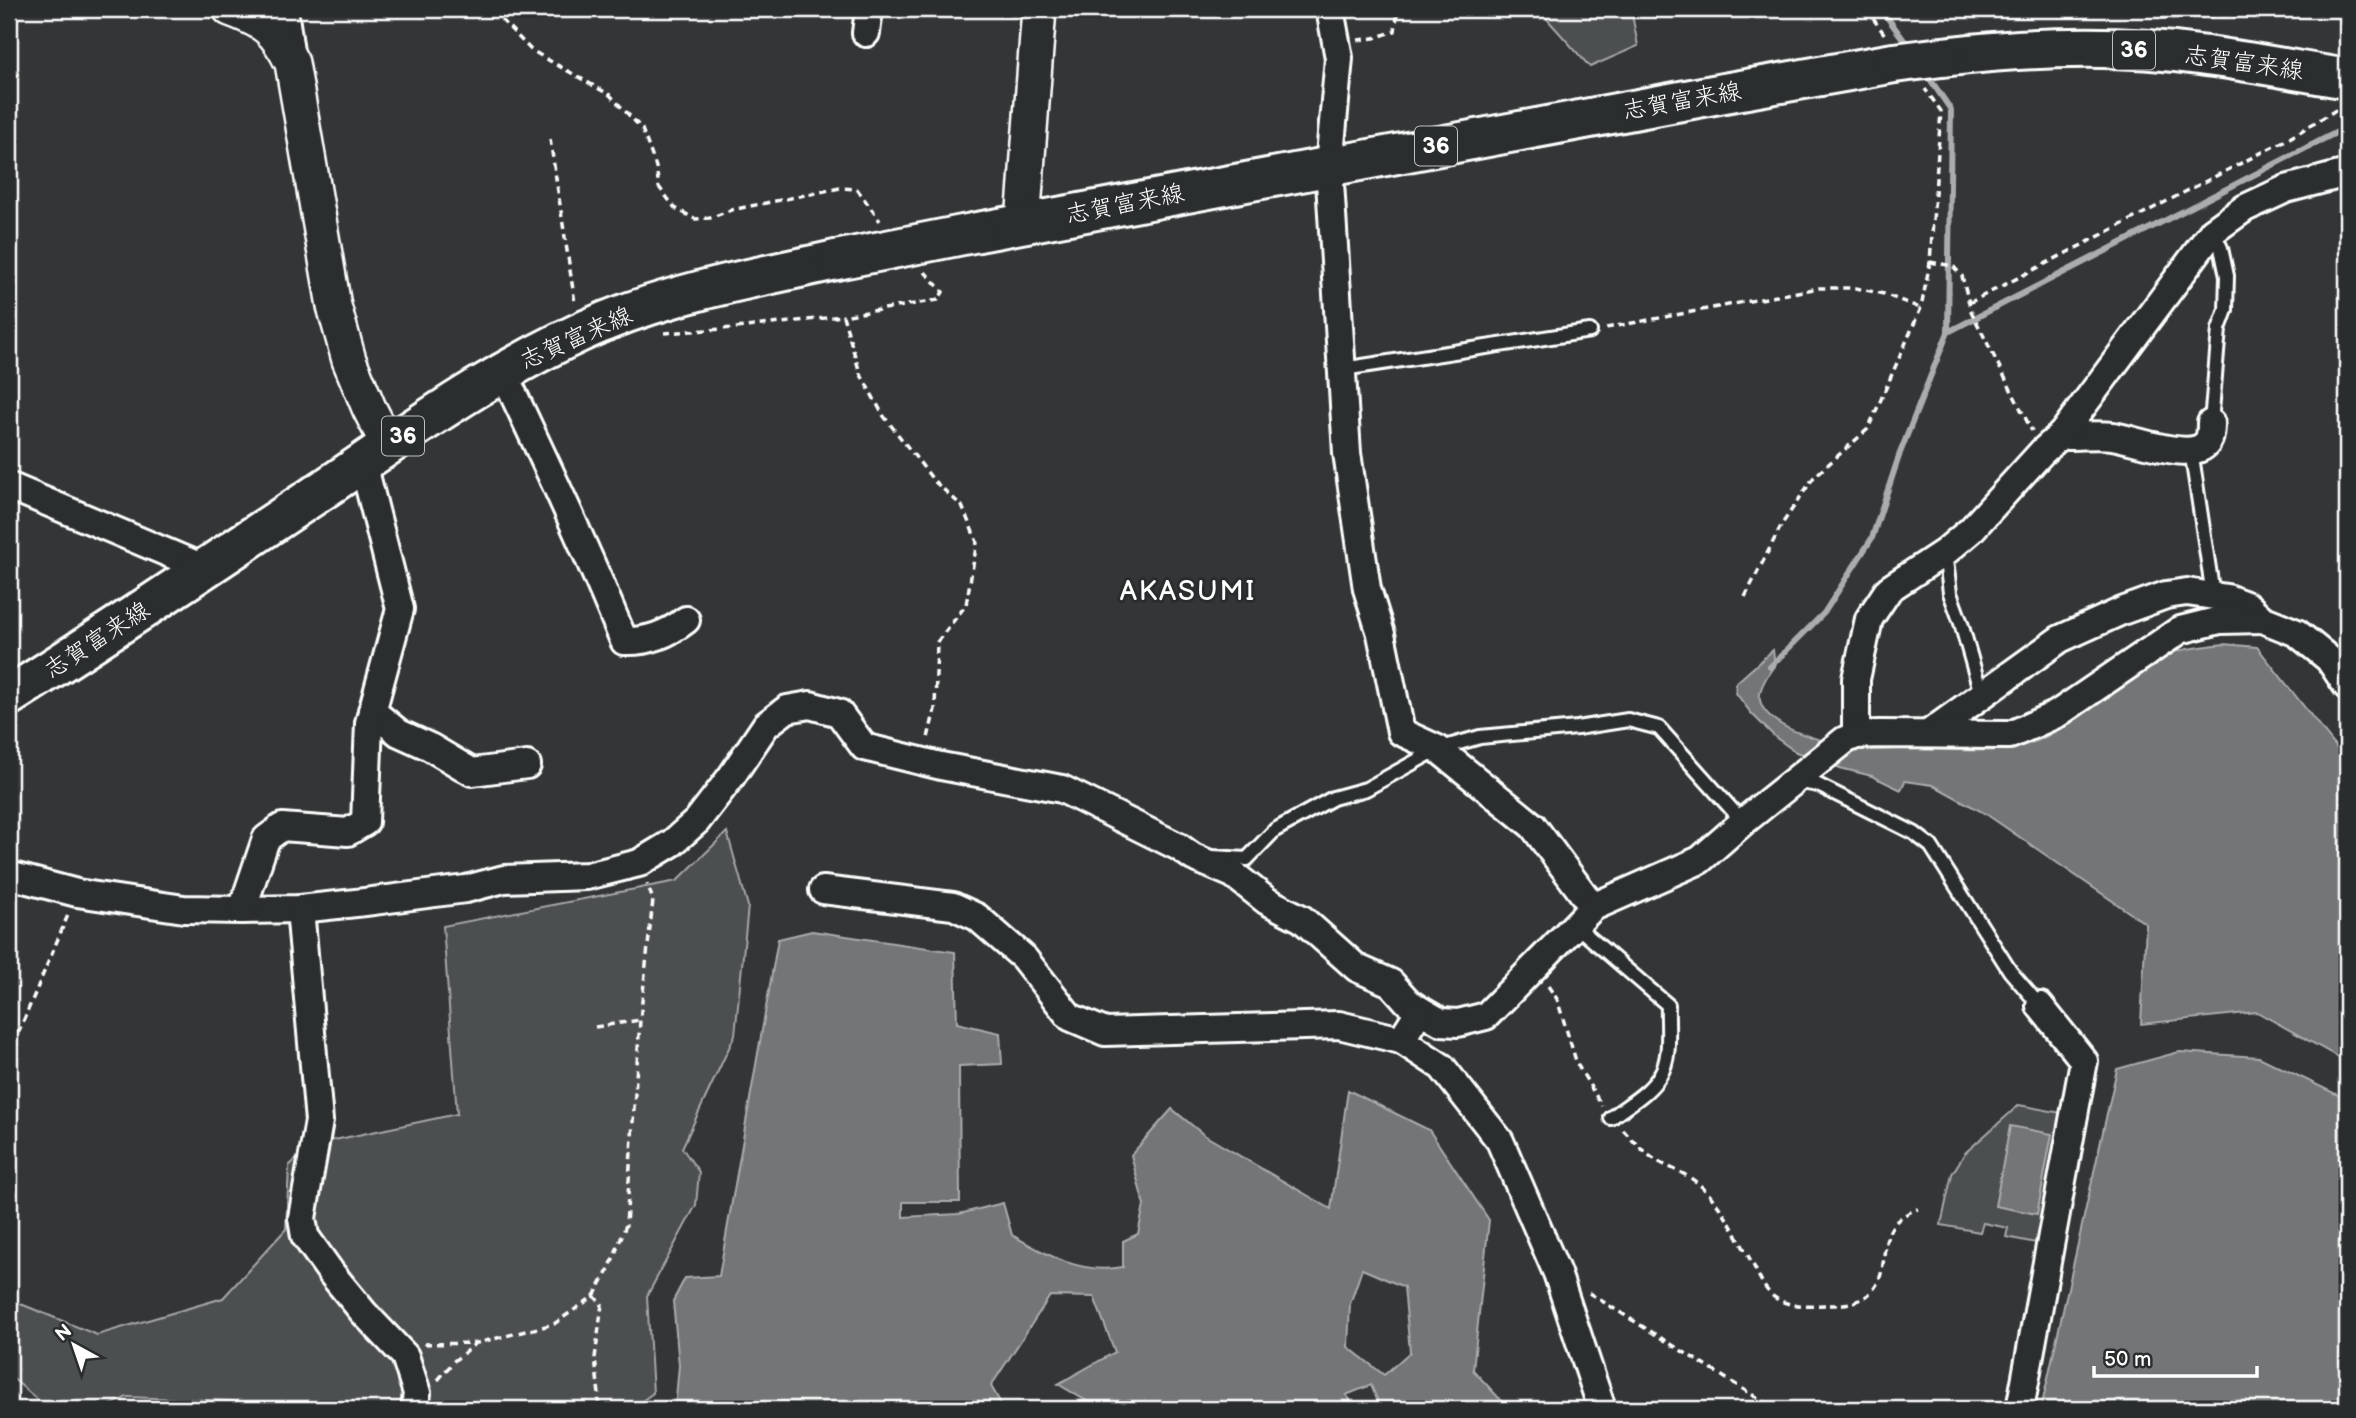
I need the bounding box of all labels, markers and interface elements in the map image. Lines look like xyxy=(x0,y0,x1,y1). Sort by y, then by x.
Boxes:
road number: 36 xyxy=(2113,31,2155,70)
street label: 志賀富来線 xyxy=(2183,40,2305,86)
street label: 志賀富来線 xyxy=(1620,76,1744,126)
road number: 36 xyxy=(1415,127,1457,166)
street label: 志賀富来線 xyxy=(1063,178,1187,230)
street label: 志賀富来線 xyxy=(515,300,637,376)
road number: 36 xyxy=(382,416,424,456)
district label: AKASUMI xyxy=(1120,575,1256,608)
street label: 志賀富来線 xyxy=(39,595,155,685)
north arrow xyxy=(38,1310,108,1380)
text: N xyxy=(51,1320,77,1347)
scale bar xyxy=(2094,1334,2256,1378)
text: 50 m xyxy=(2104,1347,2151,1372)

